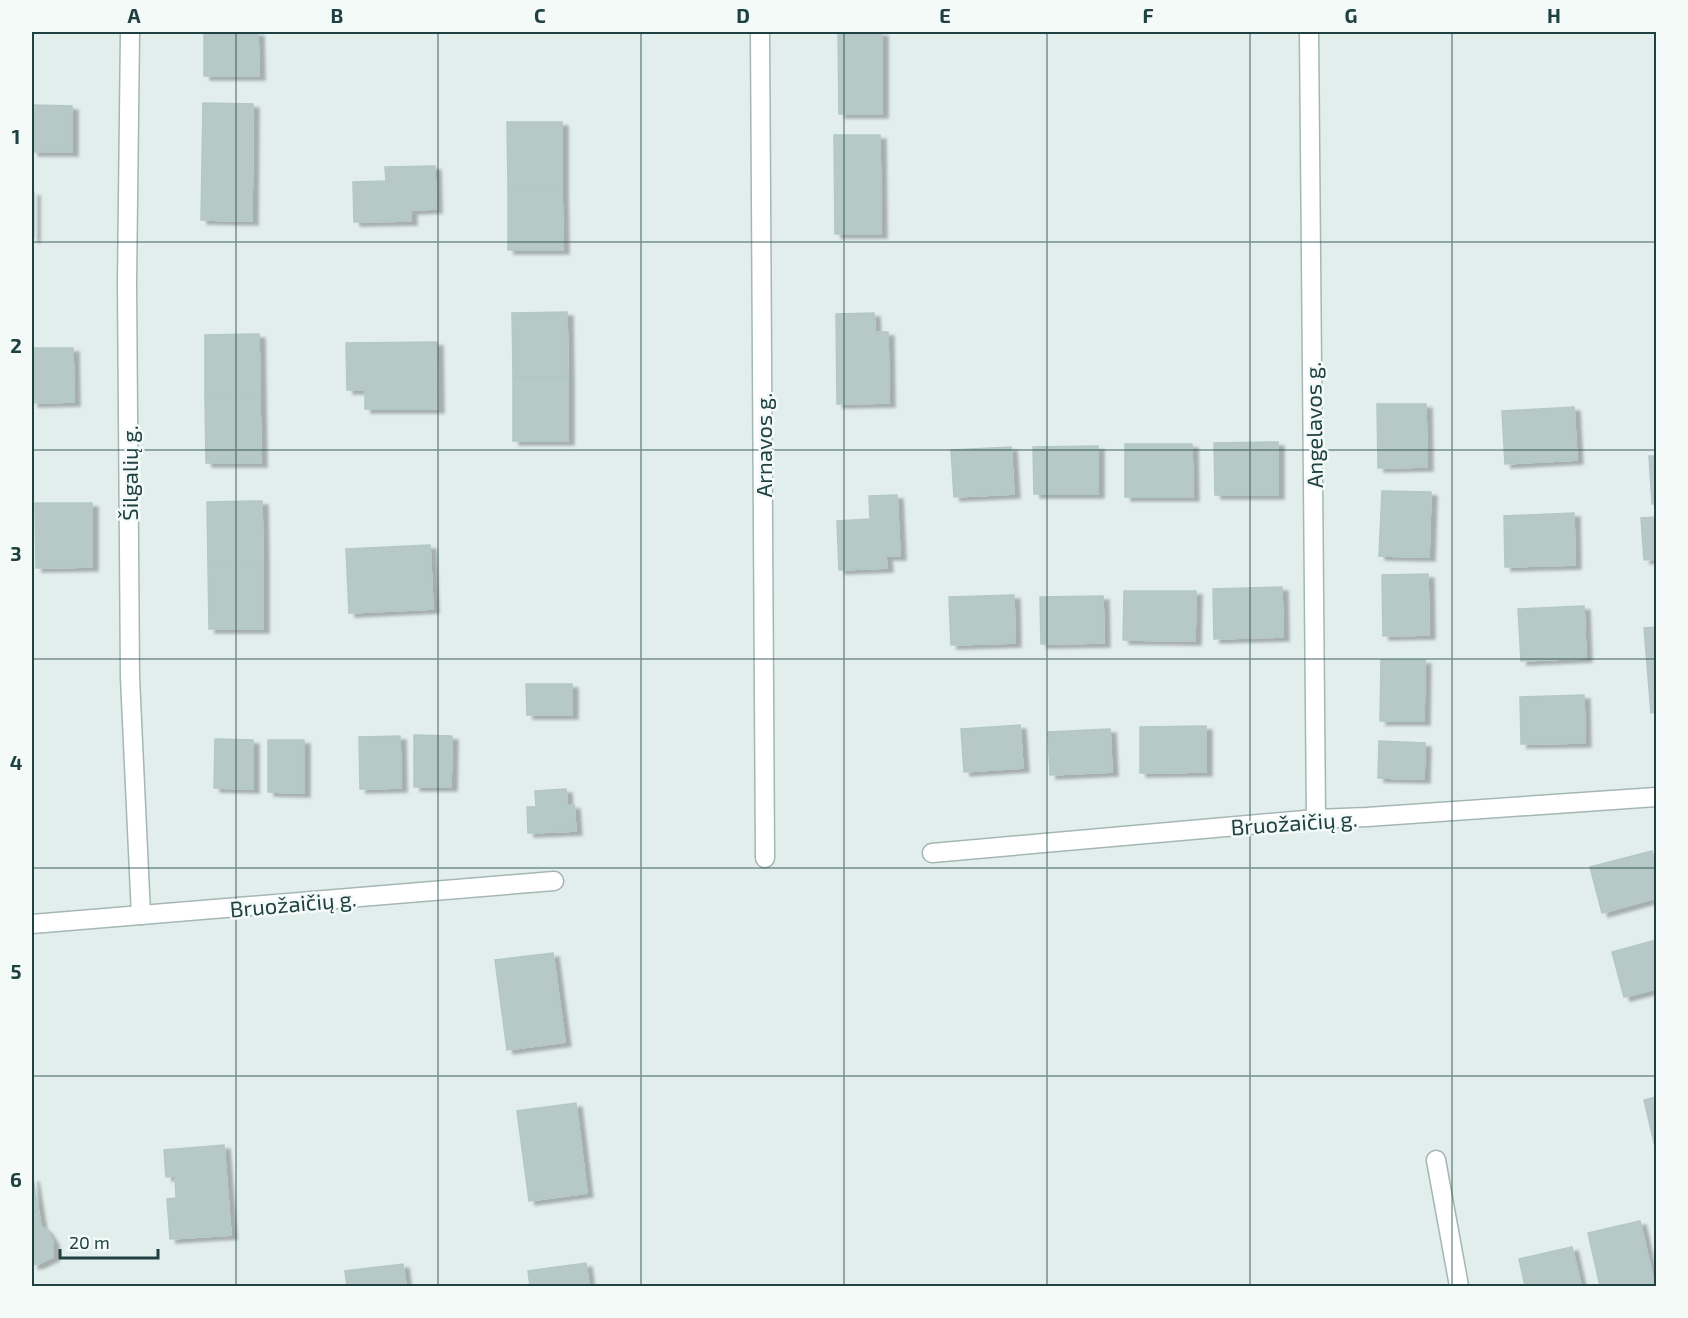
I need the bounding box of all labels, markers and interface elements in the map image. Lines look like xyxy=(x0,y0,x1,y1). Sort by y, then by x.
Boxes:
text: A xyxy=(127,3,141,27)
text: B xyxy=(331,3,343,27)
text: C xyxy=(534,3,546,27)
text: D xyxy=(736,3,750,27)
text: E xyxy=(939,3,951,27)
text: F xyxy=(1142,3,1154,27)
text: G xyxy=(1345,3,1357,27)
text: H xyxy=(1547,3,1561,27)
text: 1 xyxy=(12,124,20,148)
text: 2 xyxy=(10,333,22,357)
street label: Angelavos g. xyxy=(1299,362,1327,488)
street label: Arnavos g. xyxy=(750,393,776,497)
street label: Šilgalių g. xyxy=(116,425,142,521)
text: 3 xyxy=(10,541,22,565)
text: 4 xyxy=(10,750,23,774)
street label: Bruožaičių g. xyxy=(1230,805,1358,839)
street label: Bruožaičių g. xyxy=(228,885,358,921)
text: 5 xyxy=(10,959,22,983)
text: 6 xyxy=(10,1167,22,1191)
scale bar xyxy=(60,1222,158,1260)
text: 20 m xyxy=(69,1231,110,1253)

